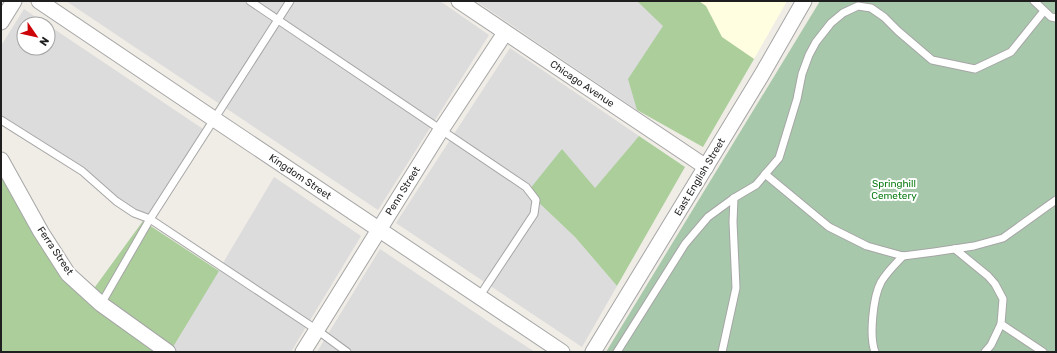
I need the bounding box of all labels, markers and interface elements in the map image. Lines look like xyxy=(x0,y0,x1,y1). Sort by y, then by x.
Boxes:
north arrow xyxy=(16,16,56,56)
text: N xyxy=(36,34,51,48)
street label: Chicago Avenue xyxy=(547,58,617,110)
street label: East English Street xyxy=(672,136,728,218)
street label: Kingdom Street xyxy=(267,152,333,202)
street label: Penn Street xyxy=(383,164,423,218)
park label: Springhill Cemetery xyxy=(871,178,917,202)
street label: Ferra Street xyxy=(34,225,76,278)

